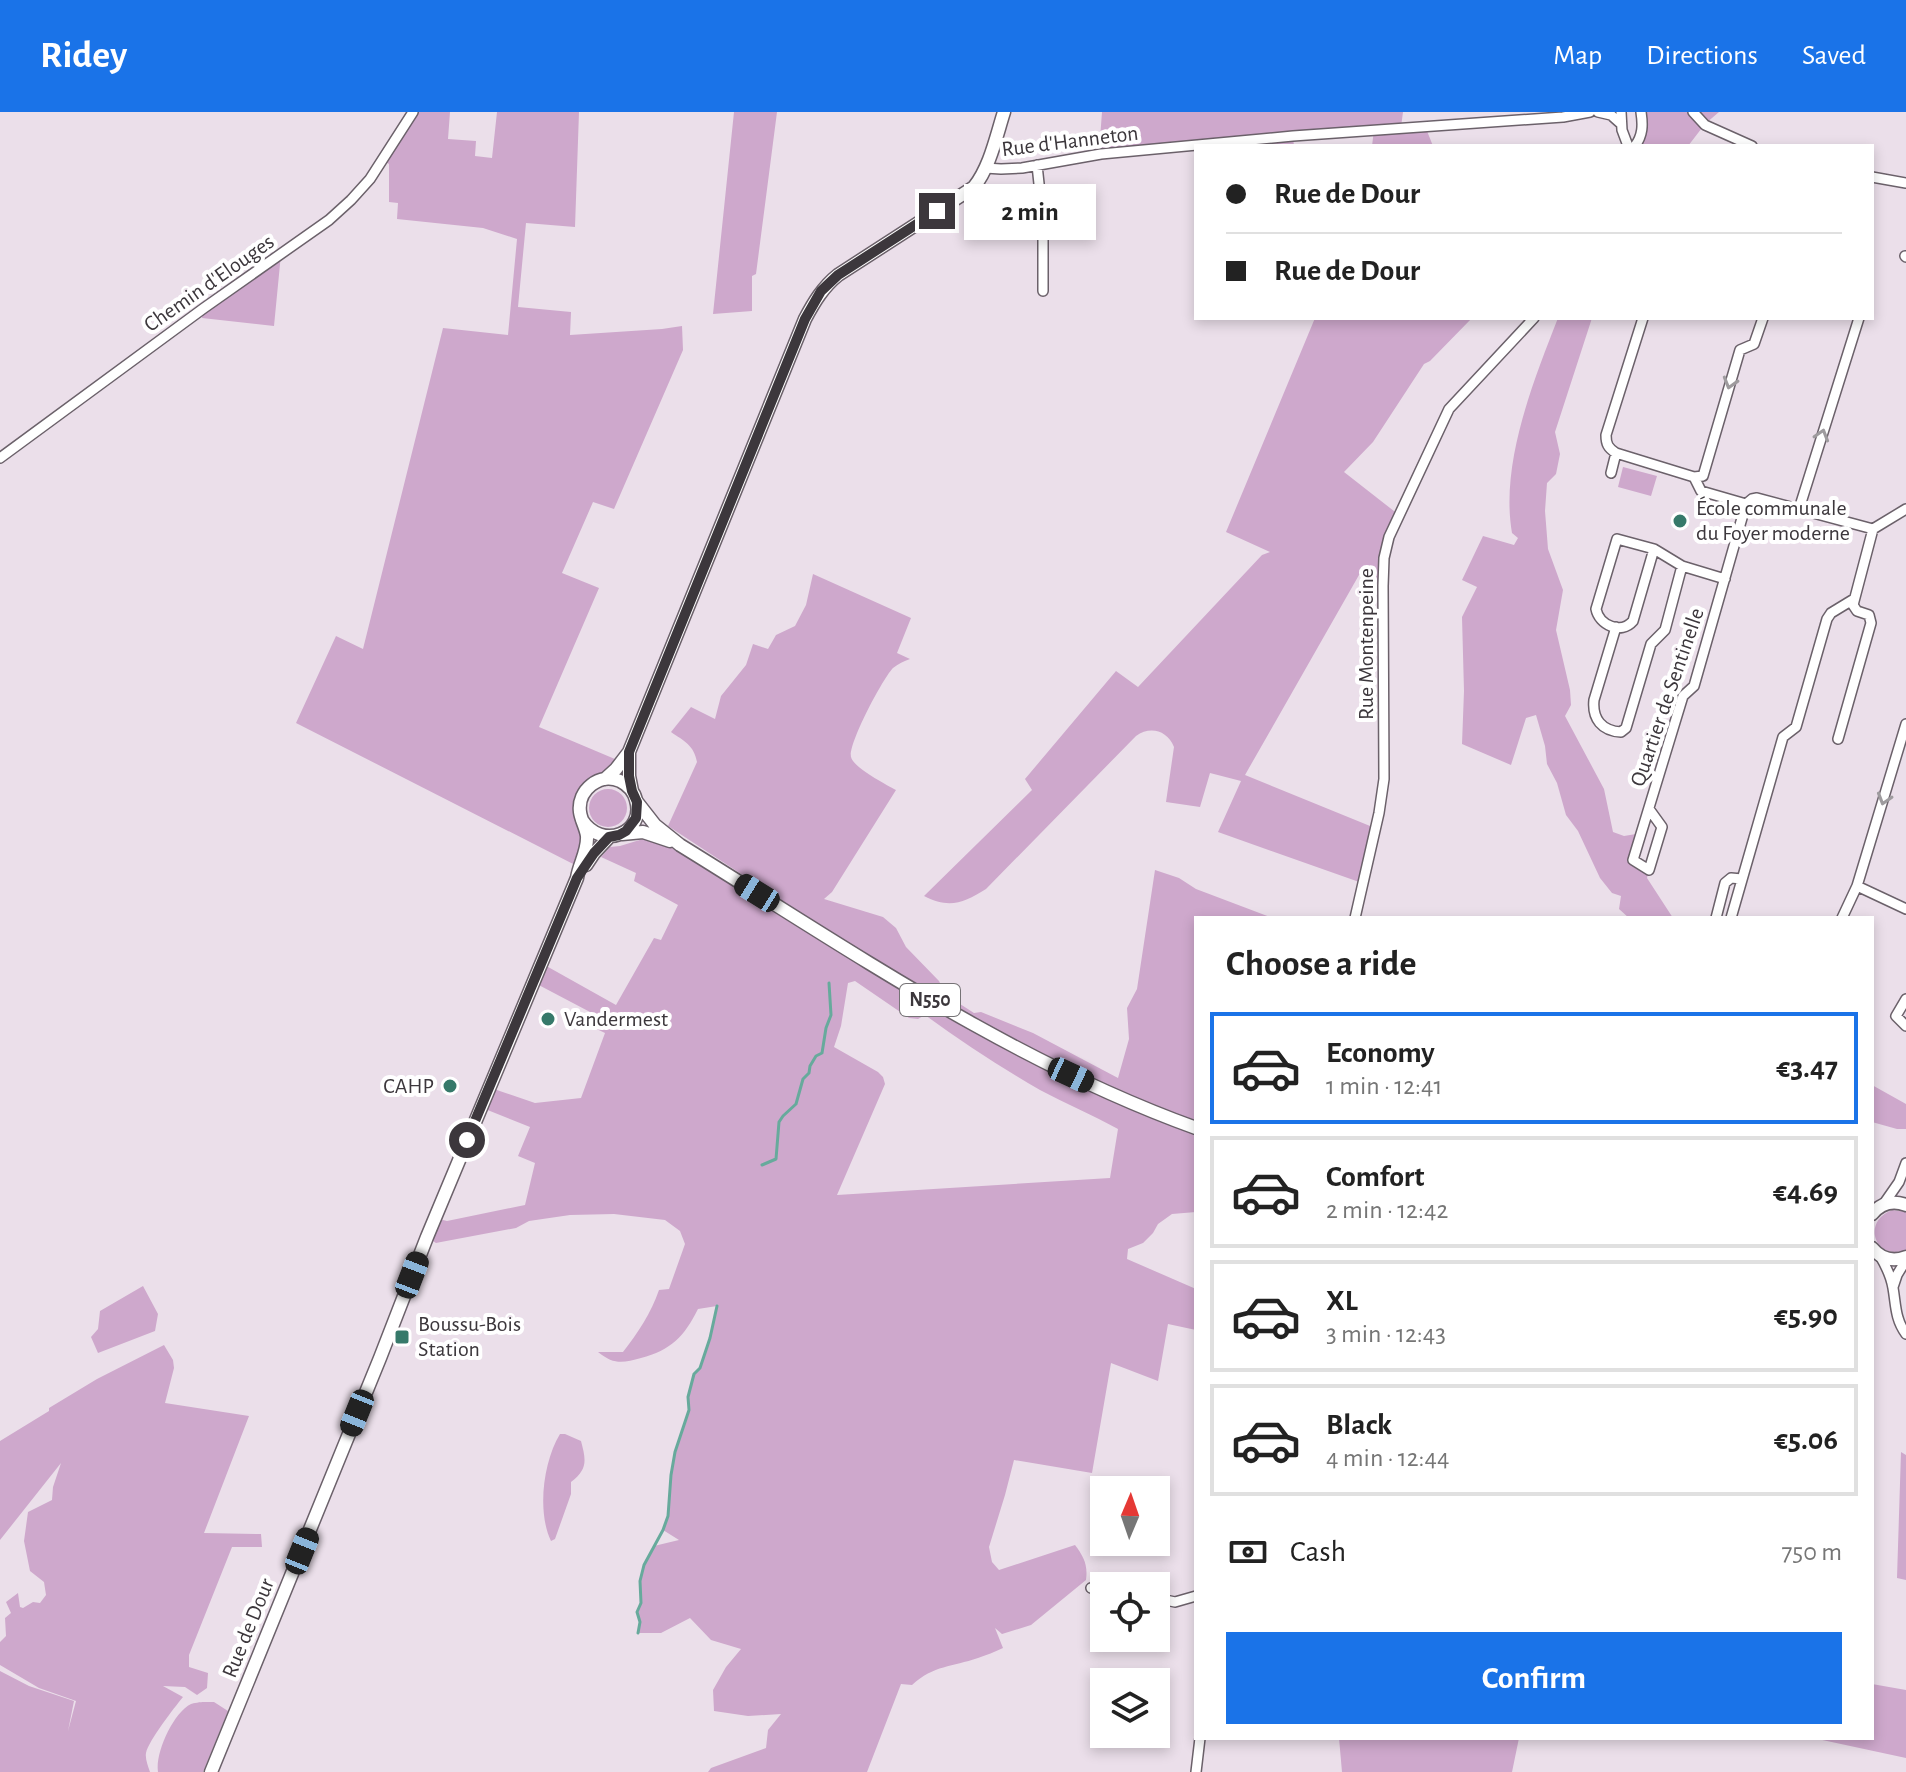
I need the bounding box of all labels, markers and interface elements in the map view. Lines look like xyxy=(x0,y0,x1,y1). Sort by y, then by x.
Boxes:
text: Ridey xyxy=(40,37,127,75)
text: Map xyxy=(1553,42,1602,70)
text: Directions xyxy=(1646,42,1758,70)
text: Saved xyxy=(1802,42,1866,70)
street label: Rue d'Hanneton xyxy=(1000,122,1140,160)
text: Rue de Dour xyxy=(1274,179,1420,209)
callout: 2 min xyxy=(965,183,1097,239)
route end xyxy=(919,193,955,229)
text: 2 min xyxy=(1001,199,1059,225)
street label: Chemin d'Elouges xyxy=(140,230,278,336)
text: Rue de Dour xyxy=(1274,256,1420,286)
one-way arrow xyxy=(1723,376,1739,389)
one-way arrow xyxy=(1813,428,1829,442)
place label: École communale du Foyer moderne xyxy=(1696,496,1850,544)
marker: École communale du Foyer moderne xyxy=(1671,512,1689,530)
street label: Rue Montenpeine xyxy=(1355,568,1377,720)
street label: Quartier de Sentinelle xyxy=(1626,605,1708,789)
one-way arrow xyxy=(1877,792,1893,806)
car xyxy=(730,870,784,916)
text: Choose a ride xyxy=(1226,946,1416,982)
road number: N550 xyxy=(900,984,960,1016)
place label: Vandermest xyxy=(564,1008,668,1030)
marker: Vandermest xyxy=(539,1010,557,1028)
icon: car xyxy=(1230,1032,1302,1104)
text: Economy xyxy=(1326,1038,1435,1068)
text: €3.47 xyxy=(1776,1053,1838,1083)
car xyxy=(1044,1054,1098,1096)
text: 1 min · 12:41 xyxy=(1326,1073,1442,1099)
place label: CAHP xyxy=(383,1075,434,1097)
marker: CAHP xyxy=(441,1077,459,1095)
route start xyxy=(449,1122,485,1158)
icon: car xyxy=(1230,1156,1302,1228)
text: Comfort xyxy=(1326,1162,1425,1192)
text: €4.69 xyxy=(1773,1177,1838,1207)
text: 2 min · 12:42 xyxy=(1326,1197,1448,1223)
car xyxy=(392,1248,432,1302)
icon: car xyxy=(1230,1280,1302,1352)
text: XL xyxy=(1326,1286,1358,1316)
text: €5.90 xyxy=(1774,1301,1838,1331)
place label: Boussu-Bois Station xyxy=(418,1313,521,1360)
text: 3 min · 12:43 xyxy=(1326,1321,1446,1347)
marker: Boussu-Bois Station xyxy=(393,1328,411,1346)
car xyxy=(337,1386,377,1440)
icon: car xyxy=(1230,1404,1302,1476)
text: Black xyxy=(1326,1410,1392,1440)
text: €5.06 xyxy=(1774,1425,1838,1455)
text: 4 min · 12:44 xyxy=(1326,1445,1450,1471)
north arrow xyxy=(1090,1476,1170,1556)
map controls xyxy=(1090,1476,1170,1748)
car xyxy=(282,1524,322,1578)
icon: cash xyxy=(1226,1530,1270,1574)
text: Cash xyxy=(1290,1537,1346,1567)
text: 750 m xyxy=(1781,1539,1842,1565)
button: locate xyxy=(1090,1572,1170,1652)
street label: Rue de Dour xyxy=(218,1575,278,1681)
button: Confirm xyxy=(1226,1632,1842,1724)
button: layers xyxy=(1090,1668,1170,1748)

